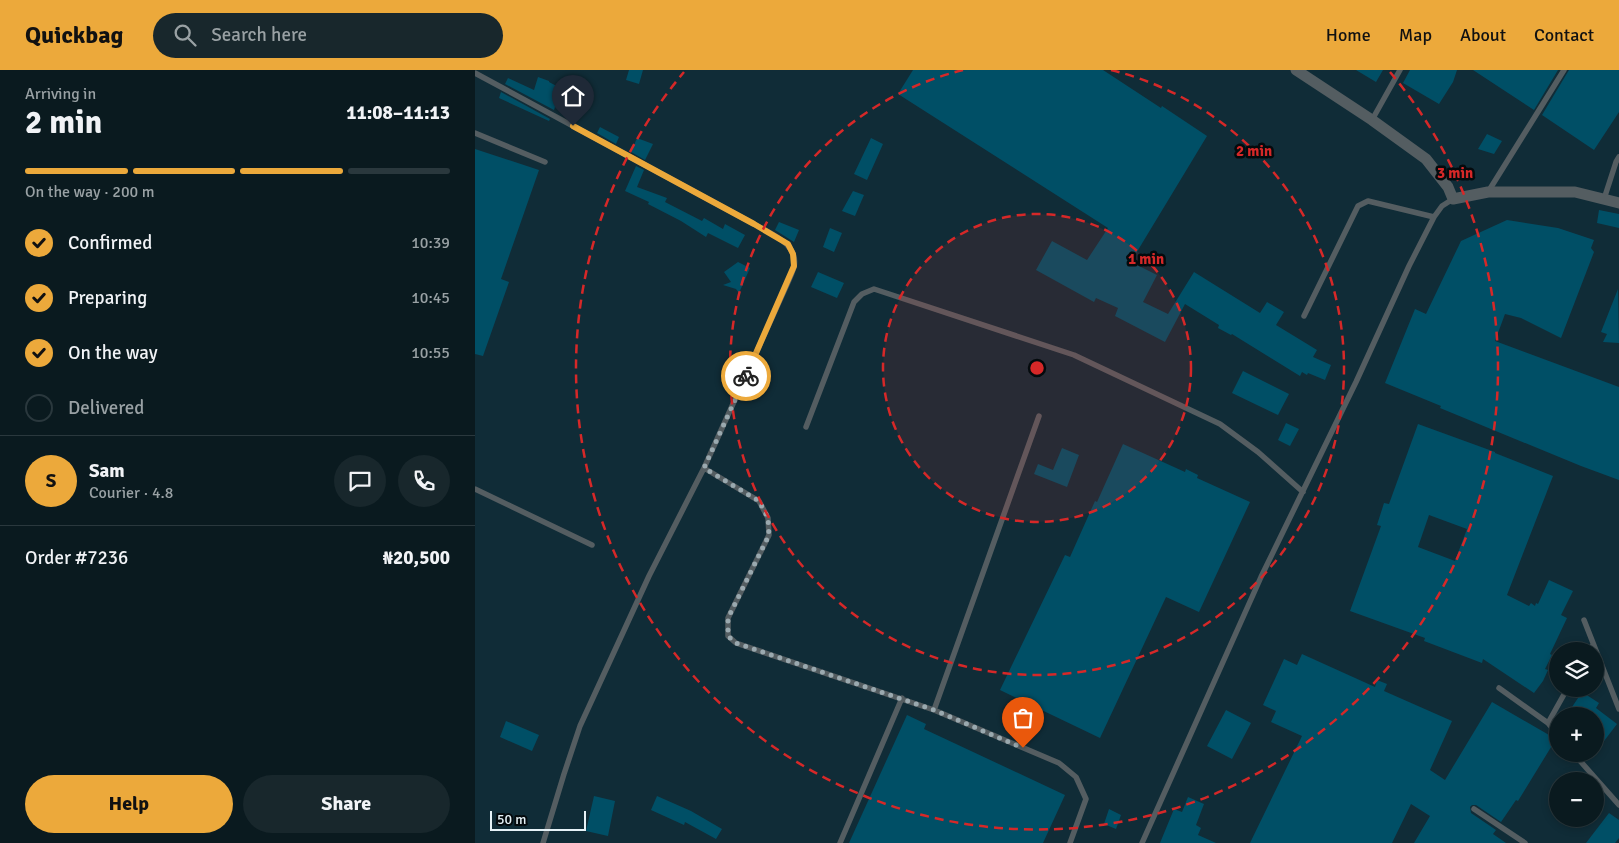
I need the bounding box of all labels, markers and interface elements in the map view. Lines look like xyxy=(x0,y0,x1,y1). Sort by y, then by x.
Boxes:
search box xyxy=(153,13,503,58)
text: Quickbag xyxy=(25,20,123,50)
icon: search xyxy=(171,21,199,49)
text: Search here xyxy=(211,23,307,47)
text: Home xyxy=(1326,24,1371,46)
text: Map xyxy=(1399,24,1432,46)
text: About xyxy=(1460,24,1506,46)
text: Contact xyxy=(1534,24,1594,46)
pin xyxy=(552,75,594,126)
icon: home xyxy=(559,82,587,110)
text: Arriving in xyxy=(25,84,96,104)
text: 11:08–11:13 xyxy=(346,101,450,125)
text: 2 min xyxy=(25,103,102,142)
text: 2 min xyxy=(1236,142,1272,160)
text: 3 min xyxy=(1437,164,1473,182)
text: On the way · 200 m xyxy=(25,182,155,202)
icon: check xyxy=(25,229,53,257)
text: Confirmed xyxy=(68,231,152,255)
text: 10:39 xyxy=(411,233,450,253)
text: 1 min xyxy=(1128,250,1164,268)
icon: check xyxy=(25,284,53,312)
text: Preparing xyxy=(68,286,147,310)
text: 10:45 xyxy=(411,288,450,308)
icon: check xyxy=(25,339,53,367)
text: On the way xyxy=(68,341,158,365)
text: 10:55 xyxy=(411,343,450,363)
courier xyxy=(721,351,771,401)
centre of rings xyxy=(1028,359,1046,377)
icon: bike xyxy=(732,362,760,390)
text: Delivered xyxy=(68,396,144,420)
button: chat xyxy=(334,455,386,507)
button: phone xyxy=(398,455,450,507)
text: Sam xyxy=(89,459,125,483)
text: S xyxy=(46,469,56,493)
text: Courier · 4.8 xyxy=(89,483,173,503)
text: Order #7236 xyxy=(25,546,128,570)
text: ₦20,500 xyxy=(383,546,450,570)
map controls xyxy=(1549,642,1604,827)
button: layers xyxy=(1549,642,1604,697)
pin xyxy=(1002,697,1044,748)
icon: bag xyxy=(1009,704,1037,732)
button: + xyxy=(1549,707,1604,762)
button: − xyxy=(1549,772,1604,827)
button: Help xyxy=(25,775,233,833)
button: Share xyxy=(243,775,450,833)
scale bar xyxy=(490,808,586,831)
text: 50 m xyxy=(497,811,526,828)

